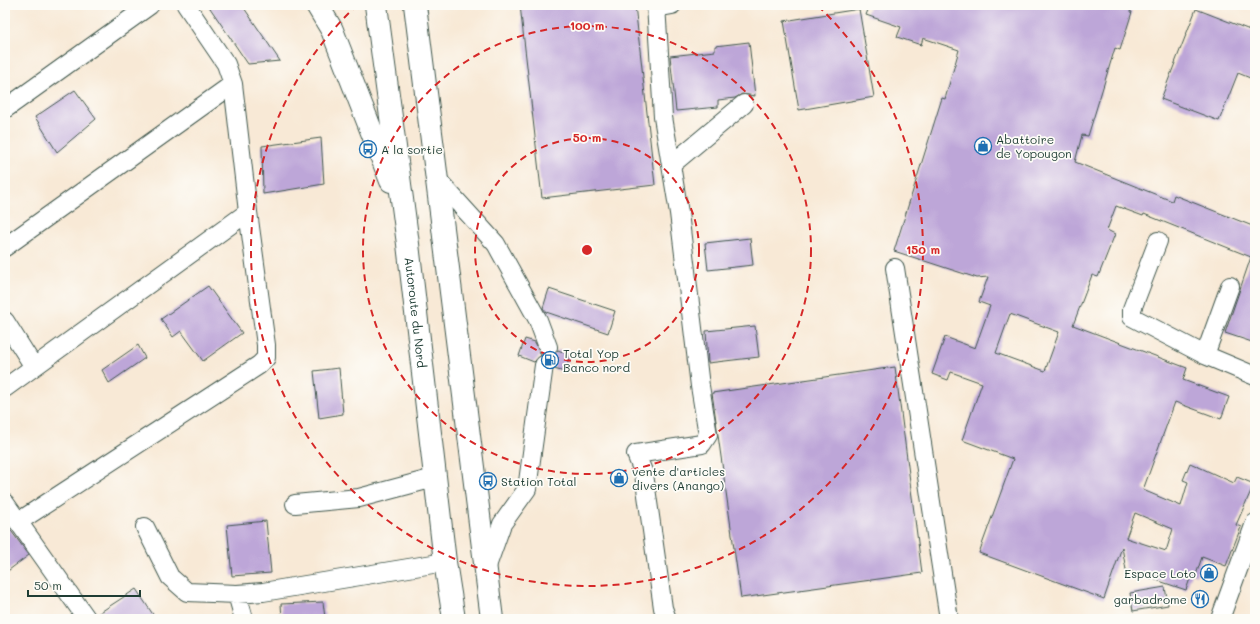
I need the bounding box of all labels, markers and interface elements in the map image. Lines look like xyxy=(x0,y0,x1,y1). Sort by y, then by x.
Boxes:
text: 100 m xyxy=(570,17,604,33)
text: 50 m xyxy=(573,129,601,145)
place label: Abattoire de Yopougon xyxy=(996,131,1072,161)
shop icon: Abattoire de Yopougon xyxy=(973,136,993,156)
bus stop icon: A la sortie xyxy=(358,139,378,159)
place label: A la sortie xyxy=(381,141,443,157)
text: 150 m xyxy=(906,241,940,257)
centre of rings xyxy=(580,243,594,257)
street label: Autoroute du Nord xyxy=(402,256,430,369)
place label: Total Yop Banco nord xyxy=(563,345,630,375)
fuel station icon: Total Yop Banco nord xyxy=(540,350,560,370)
place label: vente d'articles divers (Anango) xyxy=(632,463,725,493)
shop icon: vente d'articles divers (Anango) xyxy=(609,468,629,488)
bus stop icon: Station Total xyxy=(478,471,498,491)
place label: Station Total xyxy=(501,473,577,489)
shop icon: Espace Loto xyxy=(1199,563,1219,583)
place label: Espace Loto xyxy=(1124,565,1196,581)
scale bar xyxy=(28,572,140,598)
text: 50 m xyxy=(34,577,62,593)
restaurant icon: garbadrome xyxy=(1190,589,1210,609)
place label: garbadrome xyxy=(1114,591,1187,607)

